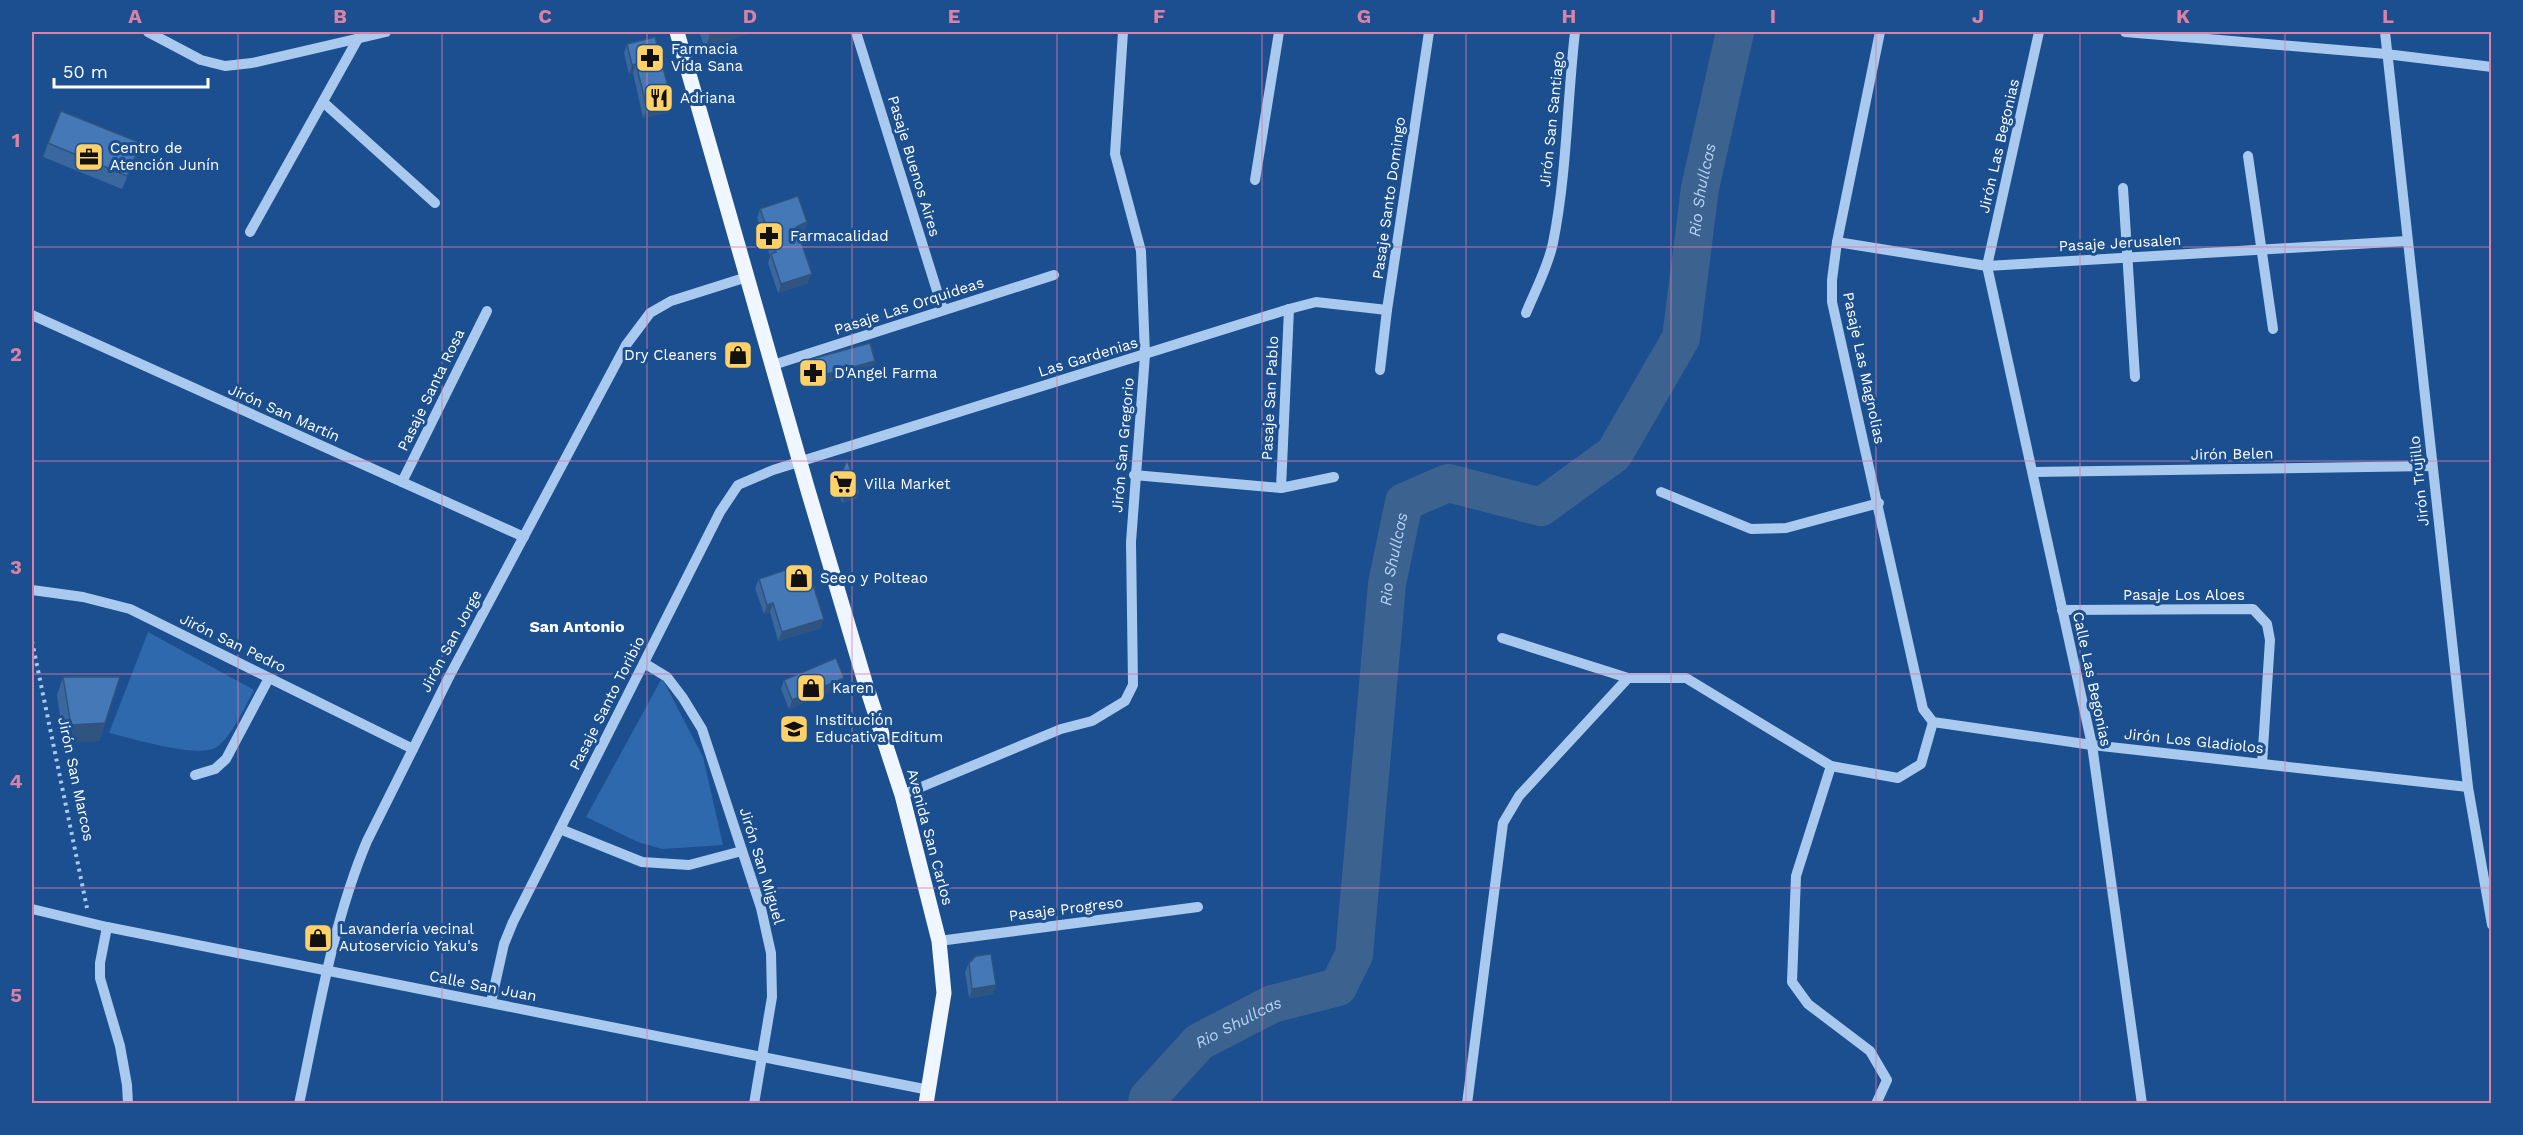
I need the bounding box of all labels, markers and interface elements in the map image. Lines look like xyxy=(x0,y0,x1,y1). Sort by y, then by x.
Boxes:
text: A xyxy=(128,4,142,28)
text: B xyxy=(333,4,347,28)
text: C xyxy=(538,4,552,28)
text: D xyxy=(743,4,757,28)
text: E xyxy=(948,4,960,28)
text: F xyxy=(1153,4,1165,28)
text: G xyxy=(1357,4,1371,28)
text: H xyxy=(1562,4,1576,28)
text: I xyxy=(1770,4,1776,28)
text: J xyxy=(1972,4,1984,28)
text: K xyxy=(2176,4,2190,28)
text: L xyxy=(2382,4,2394,28)
place label: Farmacia Vida Sana xyxy=(671,40,744,75)
pharmacy icon: Farmacia Vida Sana xyxy=(634,42,666,74)
street label: Jirón San Santiago xyxy=(1536,50,1568,188)
scale bar xyxy=(54,51,208,89)
text: 50 m xyxy=(63,61,108,82)
street label: Jirón Las Begonias xyxy=(1975,77,2023,215)
restaurant icon: Adriana xyxy=(643,82,675,114)
place label: Adriana xyxy=(680,89,736,107)
street label: Pasaje Buenos Aires xyxy=(884,93,944,239)
street label: Pasaje Santo Domingo xyxy=(1369,116,1409,280)
text: 1 xyxy=(12,128,20,152)
place label: Centro de Atención Junín xyxy=(110,139,219,174)
office icon: Centro de Atención Junín xyxy=(73,141,105,173)
water label: Rio Shullcas xyxy=(1685,141,1720,238)
pharmacy icon: Farmacalidad xyxy=(753,220,785,252)
place label: Farmacalidad xyxy=(790,227,889,245)
street label: Pasaje Jerusalen xyxy=(2058,231,2182,255)
street label: Pasaje Las Orquideas xyxy=(832,273,986,339)
street label: Pasaje Las Magnolias xyxy=(1839,290,1889,446)
street label: Pasaje Santa Rosa xyxy=(394,326,469,454)
street label: Las Gardenias xyxy=(1036,333,1140,381)
street label: Pasaje San Pablo xyxy=(1258,335,1282,461)
shop icon: Dry Cleaners xyxy=(722,339,754,371)
text: 2 xyxy=(10,342,22,366)
place label: Dry Cleaners xyxy=(624,346,717,364)
pharmacy icon: D'Angel Farma xyxy=(797,357,829,389)
place label: D'Angel Farma xyxy=(834,364,938,382)
street label: Jirón San Gregorio xyxy=(1108,377,1138,513)
street label: Jirón San Martín xyxy=(225,380,343,446)
street label: Jirón Trujillo xyxy=(2405,435,2433,527)
street label: Jirón Belen xyxy=(2191,444,2273,464)
supermarket icon: Villa Market xyxy=(827,468,859,500)
place label: Villa Market xyxy=(864,475,951,493)
water label: Rio Shullcas xyxy=(1376,511,1412,607)
text: 3 xyxy=(10,555,22,579)
shop icon: Seeo y Polteao xyxy=(783,562,815,594)
place label: Seeo y Polteao xyxy=(820,569,928,587)
street label: Pasaje Los Aloes xyxy=(2123,586,2245,604)
street label: Jirón San Jorge xyxy=(416,587,486,695)
street label: Jirón San Pedro xyxy=(177,609,289,677)
street label: Calle Las Begonias xyxy=(2069,610,2115,748)
district label: San Antonio xyxy=(529,617,625,636)
street label: Pasaje Santo Toribio xyxy=(565,633,649,773)
shop icon: Karen xyxy=(795,672,827,704)
place label: Karen xyxy=(832,679,874,697)
place label: Institución Educativa Editum xyxy=(815,711,943,746)
school or university icon: Institución Educativa Editum xyxy=(778,713,810,745)
street label: Jirón San Marcos xyxy=(54,715,98,843)
street label: Jirón Los Gladiolos xyxy=(2123,725,2265,757)
street label: Avenida San Carlos xyxy=(903,767,957,907)
text: 4 xyxy=(10,769,23,793)
street label: Jirón San Miguel xyxy=(736,805,788,927)
street label: Pasaje Progreso xyxy=(1008,893,1124,925)
place label: Lavandería vecinal Autoservicio Yaku's xyxy=(339,920,478,955)
shop icon: Lavandería vecinal Autoservicio Yaku's xyxy=(302,922,334,954)
street label: Calle San Juan xyxy=(428,967,538,1005)
text: 5 xyxy=(10,983,22,1007)
water label: Rio Shullcas xyxy=(1192,993,1283,1052)

